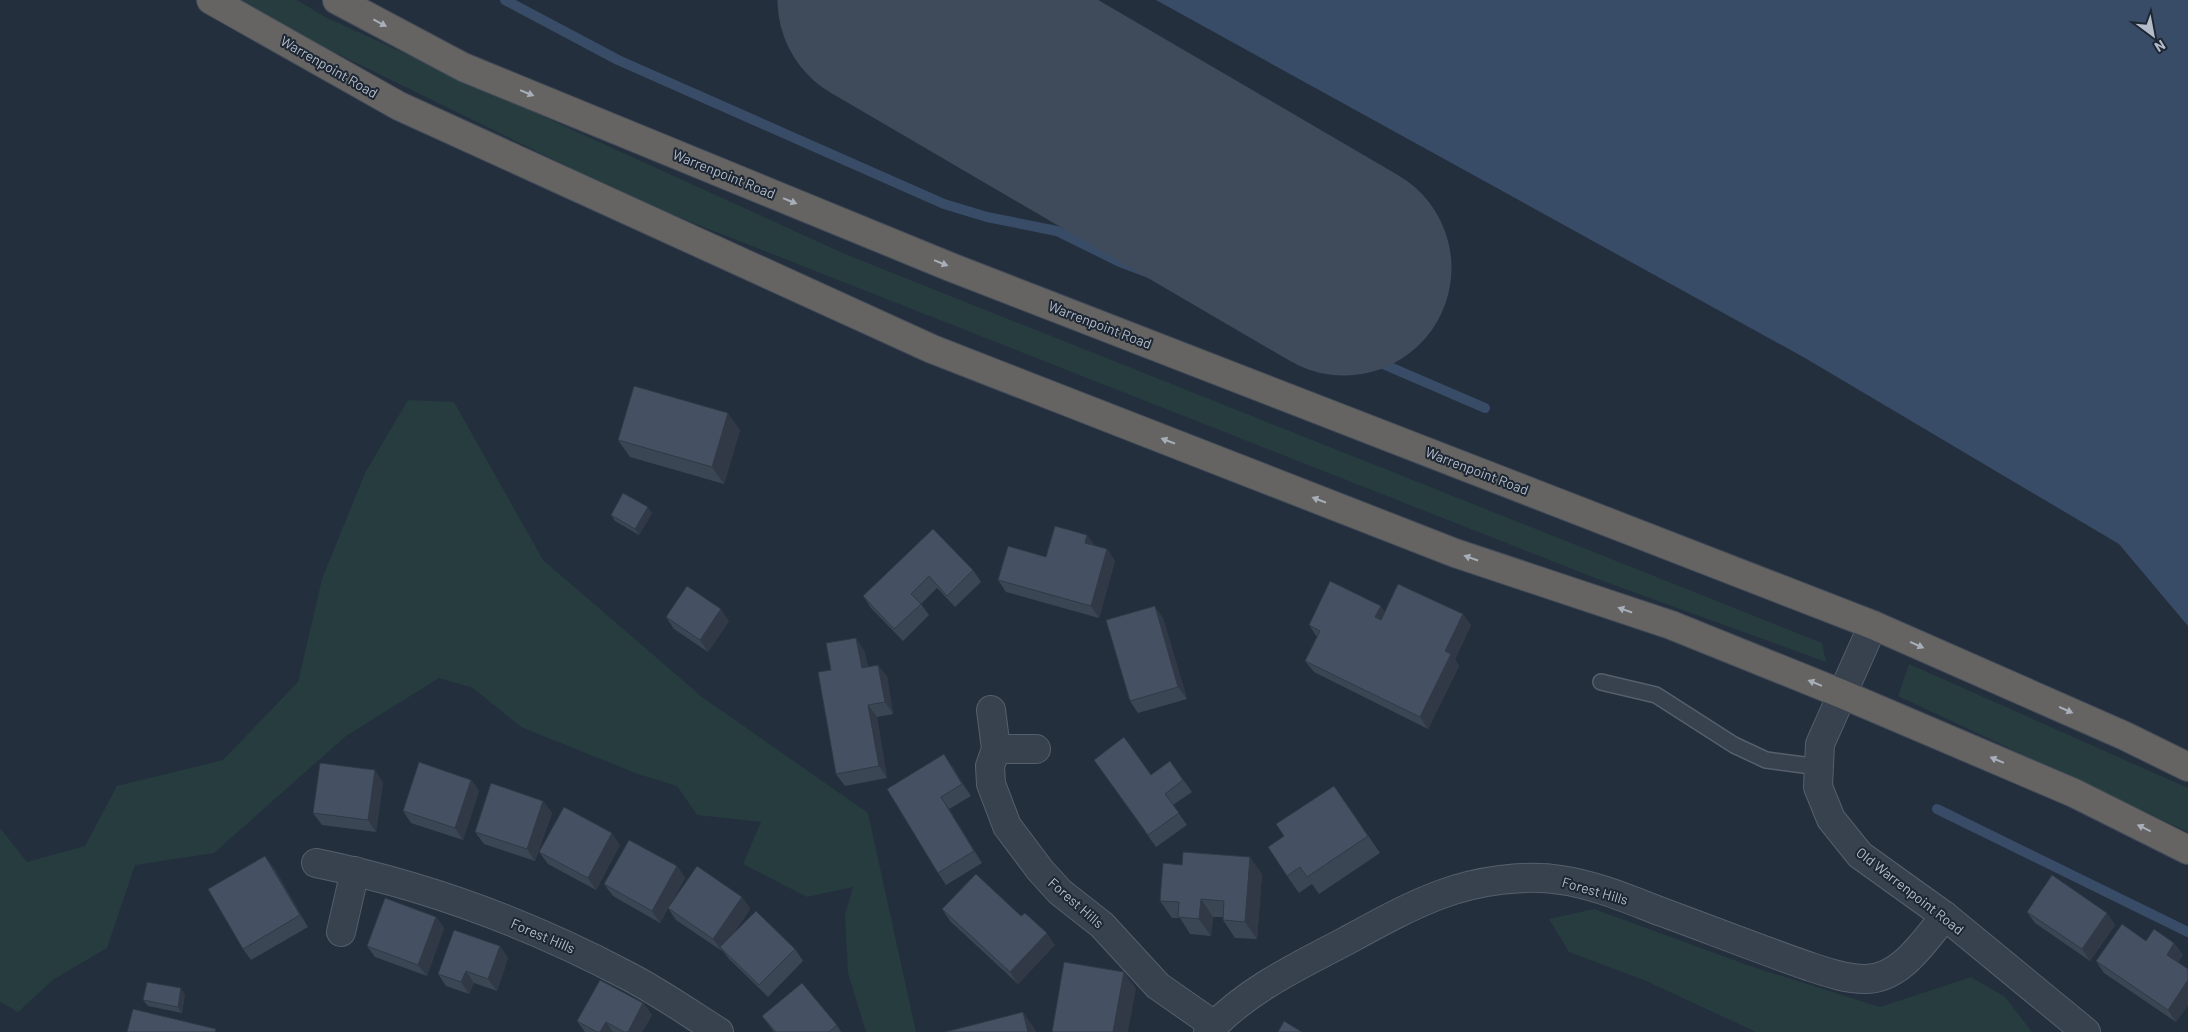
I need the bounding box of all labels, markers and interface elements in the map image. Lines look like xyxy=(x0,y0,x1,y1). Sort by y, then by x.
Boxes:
north arrow xyxy=(2128,10,2178,60)
one-way arrow xyxy=(373,19,388,27)
street label: Warrenpoint Road xyxy=(278,32,381,101)
text: N xyxy=(2152,37,2169,56)
one-way arrow xyxy=(520,89,535,97)
street label: Warrenpoint Road xyxy=(670,145,778,202)
one-way arrow xyxy=(783,198,797,206)
one-way arrow xyxy=(933,260,948,268)
street label: Warrenpoint Road xyxy=(1046,297,1154,352)
one-way arrow xyxy=(1161,436,1175,444)
street label: Warrenpoint Road xyxy=(1423,443,1531,498)
one-way arrow xyxy=(1312,495,1326,503)
one-way arrow xyxy=(1463,554,1478,562)
one-way arrow xyxy=(1617,606,1632,614)
one-way arrow xyxy=(1910,641,1924,649)
one-way arrow xyxy=(1807,679,1822,687)
one-way arrow xyxy=(2059,706,2073,714)
one-way arrow xyxy=(1990,756,2004,764)
one-way arrow xyxy=(2137,824,2151,832)
street label: Old Warrenpoint Road xyxy=(1853,843,1967,938)
street label: Forest Hills xyxy=(1560,873,1630,908)
street label: Forest Hills xyxy=(1045,874,1108,931)
street label: Forest Hills xyxy=(509,914,578,957)

